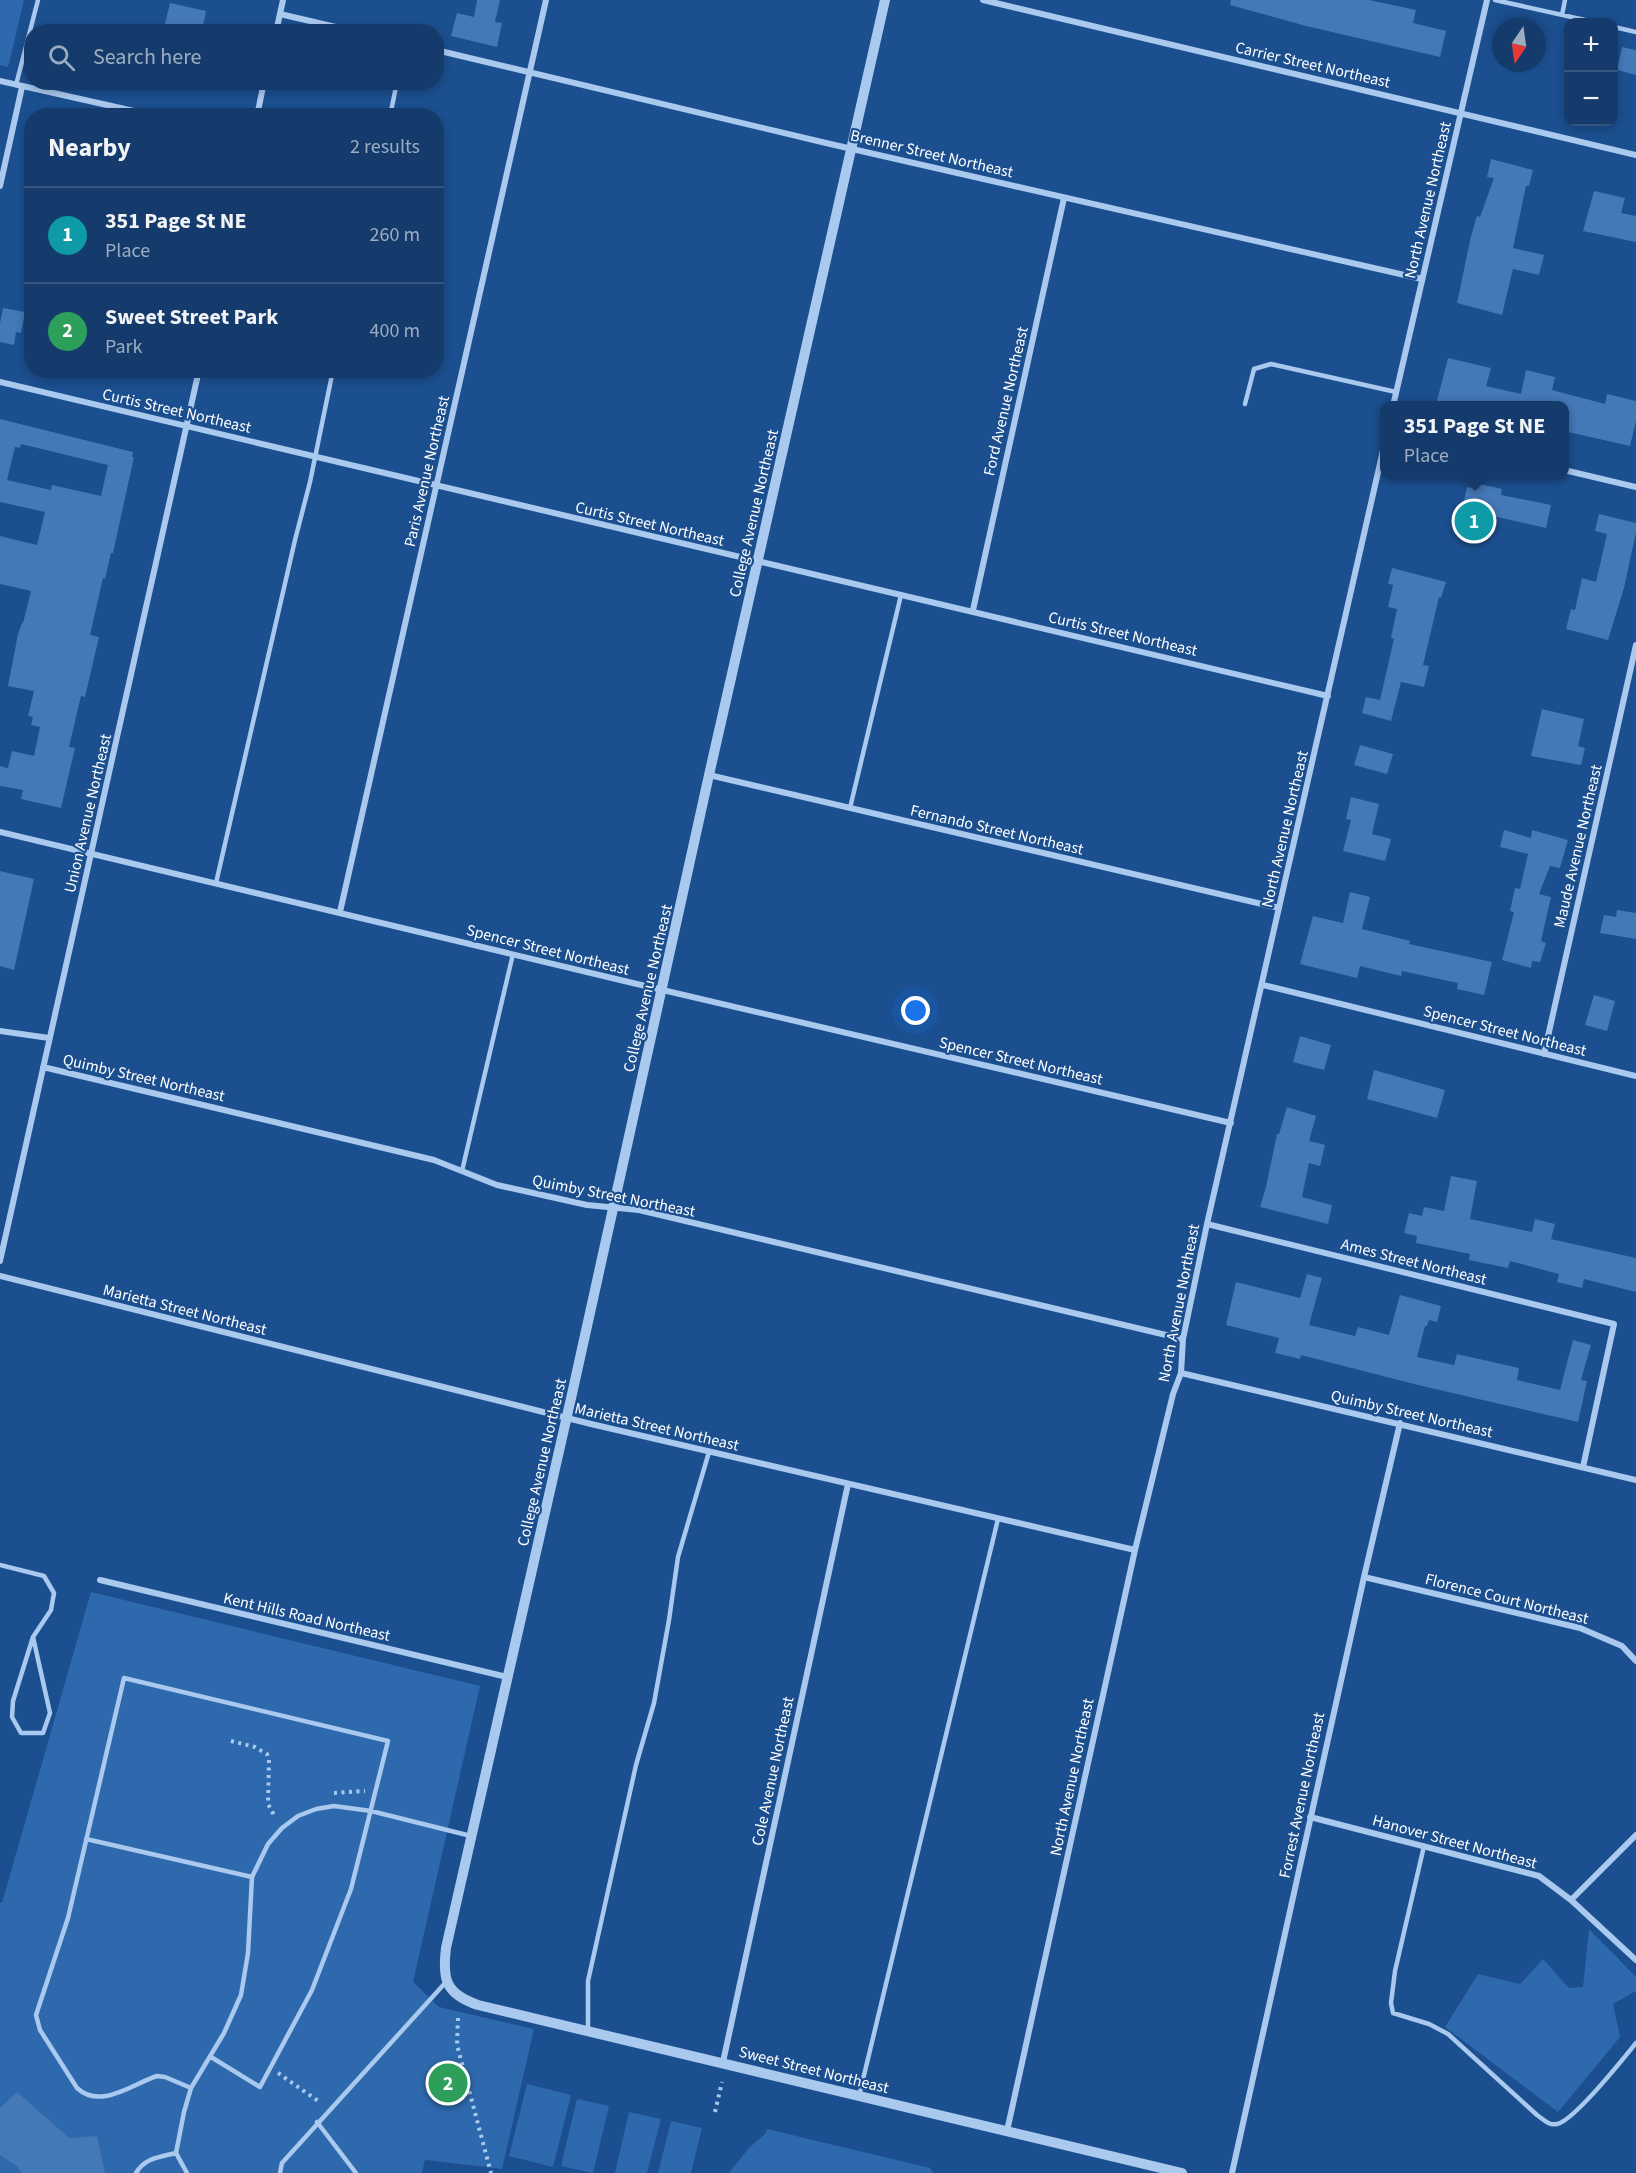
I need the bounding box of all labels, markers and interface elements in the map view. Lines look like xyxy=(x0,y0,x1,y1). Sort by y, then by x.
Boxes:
north arrow xyxy=(1492,18,1546,72)
map controls xyxy=(1564,18,1618,126)
button: + xyxy=(1564,18,1618,72)
search box xyxy=(24,24,444,90)
street label: Carrier Street Northeast xyxy=(1233,36,1393,94)
icon: search xyxy=(45,41,78,74)
text: Search here xyxy=(93,41,201,73)
button: − xyxy=(1564,72,1618,126)
street label: North Avenue Northeast xyxy=(1399,119,1457,281)
street label: Brenner Street Northeast xyxy=(848,125,1016,184)
text: Nearby xyxy=(48,129,131,166)
text: 2 results xyxy=(350,133,420,161)
text: 351 Page St NE xyxy=(105,205,246,237)
text: 1 xyxy=(62,221,73,249)
text: 260 m xyxy=(370,221,420,249)
text: Place xyxy=(105,237,150,265)
text: Sweet Street Park xyxy=(105,301,278,333)
text: 2 xyxy=(62,317,73,345)
text: 400 m xyxy=(370,317,420,345)
street label: Ford Avenue Northeast xyxy=(978,324,1034,478)
text: Park xyxy=(105,333,142,361)
street label: Curtis Street Northeast xyxy=(100,383,254,439)
street label: Paris Avenue Northeast xyxy=(399,393,455,549)
popup xyxy=(1380,401,1569,479)
text: 351 Page St NE xyxy=(1404,410,1545,442)
street label: College Avenue Northeast xyxy=(724,427,784,599)
text: Place xyxy=(1404,442,1449,470)
street label: Curtis Street Northeast xyxy=(573,496,727,552)
pin: 1 xyxy=(1454,498,1494,544)
street label: Curtis Street Northeast xyxy=(1046,606,1200,662)
street label: Union Avenue Northeast xyxy=(59,731,117,895)
street label: North Avenue Northeast xyxy=(1256,748,1314,910)
street label: Maude Avenue Northeast xyxy=(1548,762,1608,930)
street label: Fernando Street Northeast xyxy=(908,799,1086,861)
street label: College Avenue Northeast xyxy=(618,902,678,1074)
street label: Spencer Street Northeast xyxy=(464,919,632,981)
your location xyxy=(901,996,930,1025)
street label: Spencer Street Northeast xyxy=(1421,1000,1589,1062)
street label: Spencer Street Northeast xyxy=(937,1031,1105,1091)
street label: Quimby Street Northeast xyxy=(61,1049,227,1107)
street label: Quimby Street Northeast xyxy=(530,1169,698,1223)
street label: North Avenue Northeast xyxy=(1153,1222,1205,1384)
street label: Ames Street Northeast xyxy=(1339,1233,1489,1291)
street label: Marietta Street Northeast xyxy=(101,1279,269,1341)
street label: College Avenue Northeast xyxy=(512,1376,572,1548)
street label: Quimby Street Northeast xyxy=(1329,1385,1495,1443)
street label: Marietta Street Northeast xyxy=(572,1397,742,1457)
street label: Florence Court Northeast xyxy=(1423,1568,1591,1630)
street label: Kent Hills Road Northeast xyxy=(221,1587,393,1647)
street label: Cole Avenue Northeast xyxy=(746,1694,800,1848)
street label: North Avenue Northeast xyxy=(1045,1696,1100,1858)
street label: Forrest Avenue Northeast xyxy=(1274,1710,1330,1880)
street label: Hanover Street Northeast xyxy=(1370,1809,1540,1875)
street label: Sweet Street Northeast xyxy=(736,2041,892,2099)
pin: 2 xyxy=(428,2060,468,2106)

